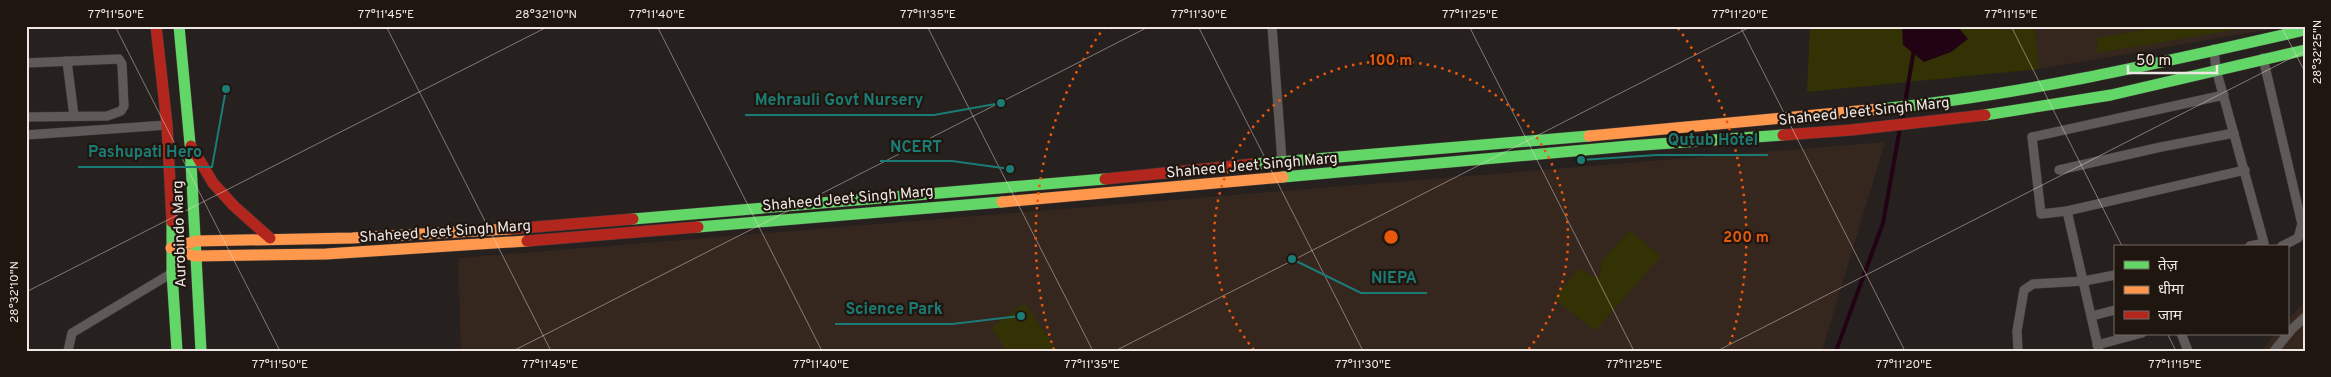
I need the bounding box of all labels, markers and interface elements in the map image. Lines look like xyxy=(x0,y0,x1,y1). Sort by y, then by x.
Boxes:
text: 77°11'50"E xyxy=(88,7,144,23)
text: 77°11'45"E xyxy=(358,7,414,23)
text: 28°32'10"N xyxy=(515,7,577,23)
text: 77°11'40"E xyxy=(629,7,685,23)
text: 77°11'35"E xyxy=(900,7,956,23)
text: 77°11'30"E xyxy=(1171,7,1227,23)
text: 77°11'25"E xyxy=(1442,7,1498,23)
text: 77°11'20"E xyxy=(1712,7,1768,23)
text: 77°11'15"E xyxy=(1984,7,2038,23)
text: 28°32'25"N xyxy=(2310,20,2326,84)
scale bar xyxy=(2128,42,2217,74)
text: 100 m xyxy=(1370,52,1412,71)
text: 50 m xyxy=(2136,52,2171,71)
callout: Mehrauli Govt Nursery xyxy=(745,84,934,115)
text: Mehrauli Govt Nursery xyxy=(755,91,923,111)
street label: Shaheed Jeet Singh Marg xyxy=(1778,94,1951,131)
callout: Qutub Hotel xyxy=(1657,124,1768,155)
callout: NCERT xyxy=(880,130,952,161)
text: Qutub Hotel xyxy=(1668,131,1758,151)
callout: Pashupati Hero xyxy=(78,136,212,167)
text: NCERT xyxy=(890,138,942,158)
text: Pashupati Hero xyxy=(88,143,202,163)
street label: Shaheed Jeet Singh Marg xyxy=(1166,150,1339,183)
street label: Aurobindo Marg xyxy=(169,180,192,288)
street label: Shaheed Jeet Singh Marg xyxy=(762,183,935,216)
street label: Shaheed Jeet Singh Marg xyxy=(359,217,531,248)
centre of rings xyxy=(1382,228,1400,246)
text: 200 m xyxy=(1723,229,1769,248)
legend xyxy=(2114,245,2288,334)
text: तेज़ xyxy=(2158,256,2179,276)
text: 28°32'10"N xyxy=(7,261,23,323)
callout: NIEPA xyxy=(1361,262,1427,293)
text: NIEPA xyxy=(1371,269,1417,289)
text: धीमा xyxy=(2158,281,2185,300)
callout: Science Park xyxy=(835,293,952,324)
text: Science Park xyxy=(845,300,943,320)
text: जाम xyxy=(2158,307,2183,326)
text: 77°11'50"E xyxy=(252,357,308,373)
text: 77°11'45"E xyxy=(522,357,578,373)
text: 77°11'40"E xyxy=(793,357,849,373)
text: 77°11'35"E xyxy=(1064,357,1120,373)
text: 77°11'30"E xyxy=(1335,357,1391,373)
text: 77°11'25"E xyxy=(1606,357,1662,373)
text: 77°11'20"E xyxy=(1876,357,1932,373)
text: 77°11'15"E xyxy=(2148,357,2202,373)

